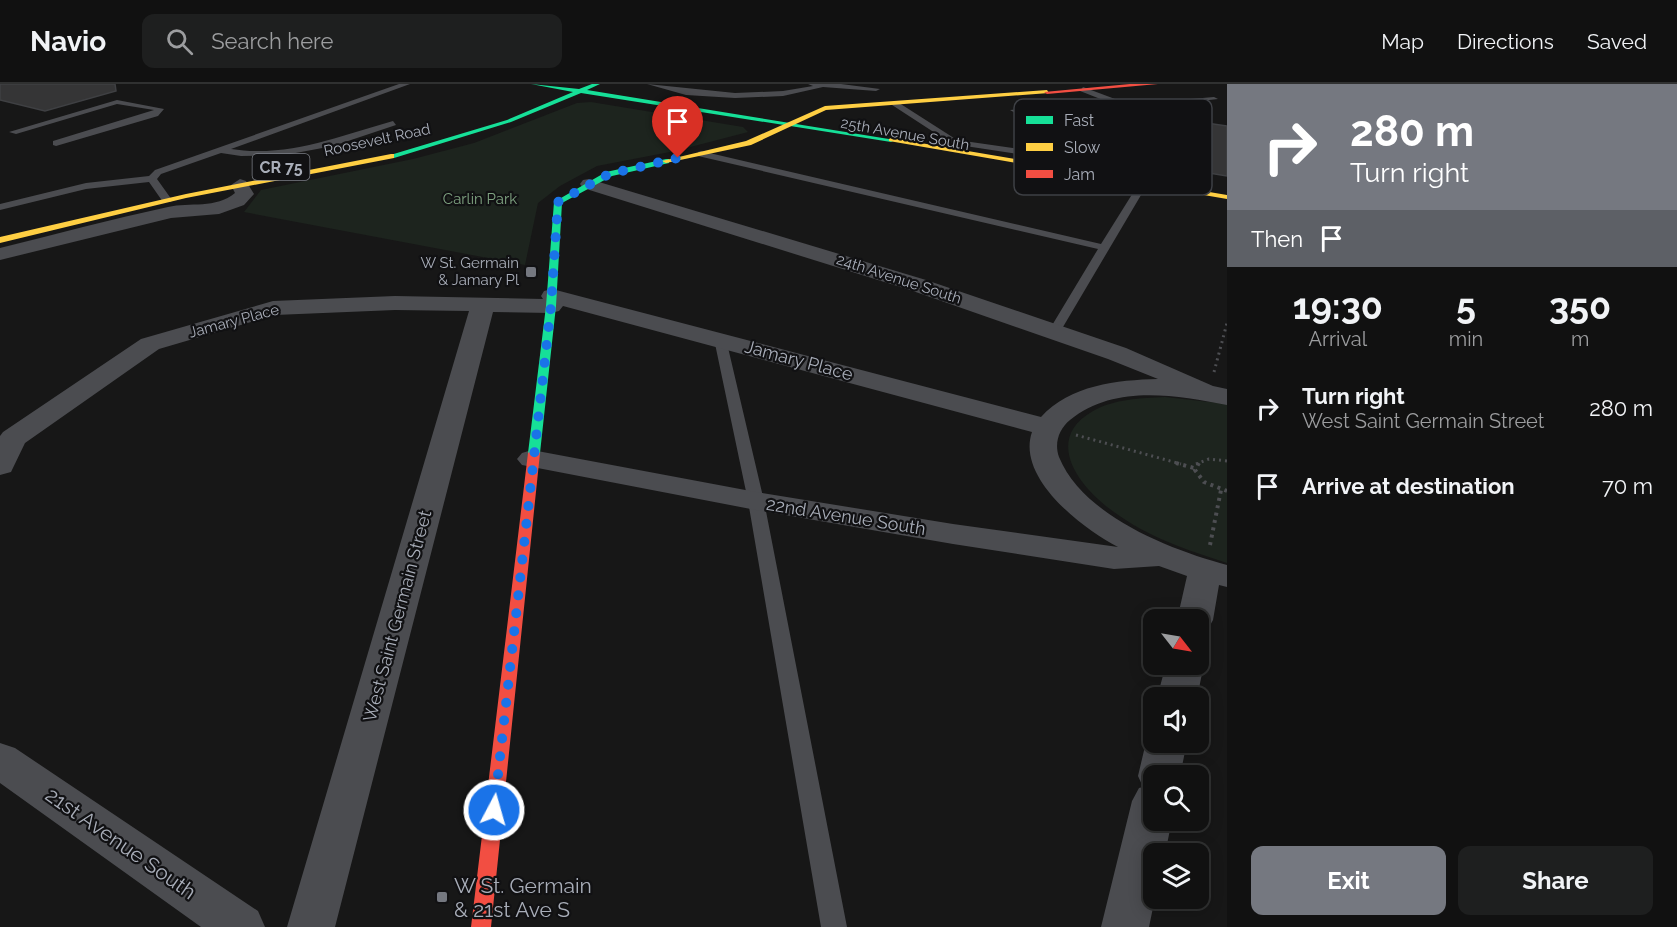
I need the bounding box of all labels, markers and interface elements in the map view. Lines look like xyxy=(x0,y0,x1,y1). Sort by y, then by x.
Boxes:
search box xyxy=(142,14,562,68)
text: Navio xyxy=(30,25,106,58)
icon: search xyxy=(163,25,196,58)
text: Search here xyxy=(211,28,333,54)
text: Map xyxy=(1381,29,1424,54)
text: Directions xyxy=(1457,29,1554,54)
text: Saved xyxy=(1587,29,1647,54)
pin xyxy=(652,96,703,158)
legend xyxy=(1014,99,1212,195)
icon: arrive xyxy=(661,105,694,138)
text: 280 m xyxy=(1350,107,1474,156)
icon: right xyxy=(1251,108,1329,186)
text: Fast xyxy=(1064,111,1095,130)
street label: 25th Avenue South xyxy=(839,114,971,154)
street label: Roosevelt Road xyxy=(322,120,432,160)
text: Slow xyxy=(1064,138,1100,157)
road number: CR 75 xyxy=(252,154,310,180)
text: Turn right xyxy=(1350,157,1469,188)
text: Jam xyxy=(1064,165,1095,184)
park label: Carlin Park xyxy=(443,190,517,208)
icon: arrive xyxy=(1315,222,1348,255)
text: Then xyxy=(1251,226,1303,252)
street label: 24th Avenue South xyxy=(834,250,964,308)
place label: W St. Germain & Jamary Pl xyxy=(421,254,520,289)
marker: W St. Germain & Jamary Pl xyxy=(524,265,538,279)
text: 19:30 xyxy=(1293,285,1383,327)
text: 5 xyxy=(1456,285,1476,327)
text: 350 xyxy=(1549,285,1611,327)
street label: Jamary Place xyxy=(187,300,281,342)
text: Arrival xyxy=(1309,327,1367,351)
text: min xyxy=(1449,327,1483,351)
text: m xyxy=(1571,327,1589,351)
street label: Jamary Place xyxy=(743,335,856,385)
text: Turn right xyxy=(1302,383,1405,409)
icon: right xyxy=(1251,392,1284,425)
text: 280 m xyxy=(1589,395,1653,421)
text: West Saint Germain Street xyxy=(1302,409,1544,433)
icon: arrive xyxy=(1251,470,1284,503)
text: Arrive at destination xyxy=(1302,473,1515,499)
text: 70 m xyxy=(1602,473,1653,499)
street label: 22nd Avenue South xyxy=(765,493,927,539)
street label: West Saint Germain Street xyxy=(359,508,435,724)
north arrow xyxy=(1143,609,1209,675)
map controls xyxy=(1143,609,1209,909)
button: sound xyxy=(1143,687,1209,753)
button: search xyxy=(1143,765,1209,831)
position arrow xyxy=(462,778,526,842)
street label: 21st Avenue South xyxy=(41,782,201,904)
button: layers xyxy=(1143,843,1209,909)
button: Exit xyxy=(1251,846,1446,915)
button: Share xyxy=(1458,846,1653,915)
place label: W St. Germain & 21st Ave S xyxy=(454,873,592,922)
marker: W St. Germain & 21st Ave S xyxy=(435,890,449,904)

